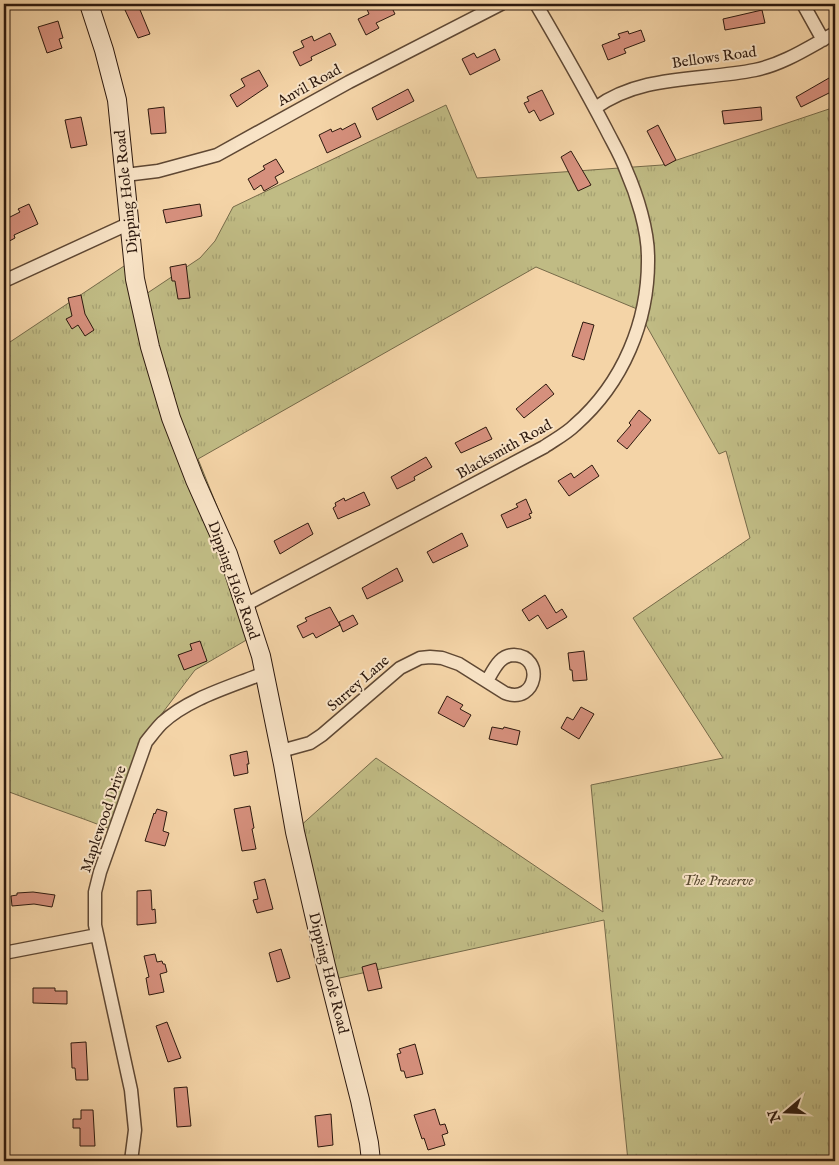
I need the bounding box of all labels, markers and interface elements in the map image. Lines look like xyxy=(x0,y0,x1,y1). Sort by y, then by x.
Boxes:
street label: Bellows Road xyxy=(671,42,759,73)
street label: Anvil Road xyxy=(273,60,345,111)
street label: Dipping Hole Road xyxy=(110,128,142,255)
street label: Blacksmith Road xyxy=(453,415,556,483)
street label: Dipping Hole Road xyxy=(203,518,264,643)
street label: Surrey Lane xyxy=(323,651,393,715)
street label: Maplewood Drive xyxy=(76,763,131,875)
park label: The Preserve xyxy=(682,871,754,890)
street label: Dipping Hole Road xyxy=(304,910,353,1037)
north arrow xyxy=(762,1088,812,1138)
text: N xyxy=(764,1107,785,1126)

